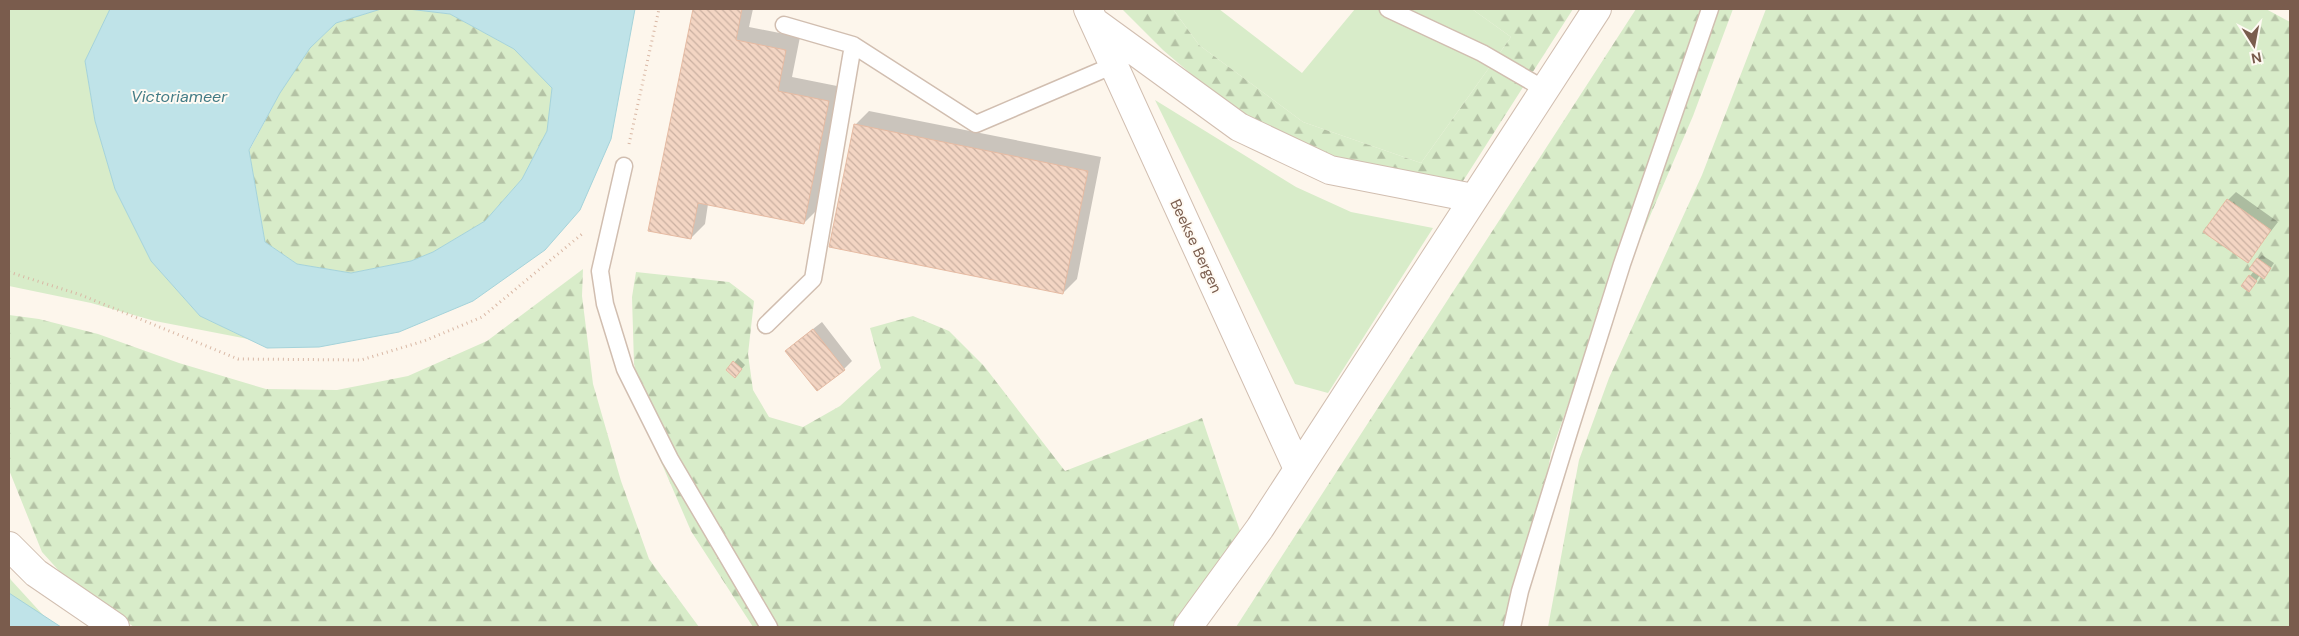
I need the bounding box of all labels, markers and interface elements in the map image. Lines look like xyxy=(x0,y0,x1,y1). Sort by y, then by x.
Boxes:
north arrow xyxy=(2229,20,2279,70)
text: N xyxy=(2250,48,2263,68)
water label: Victoriameer xyxy=(131,86,228,107)
street label: Beekse Bergen xyxy=(1166,196,1226,296)

